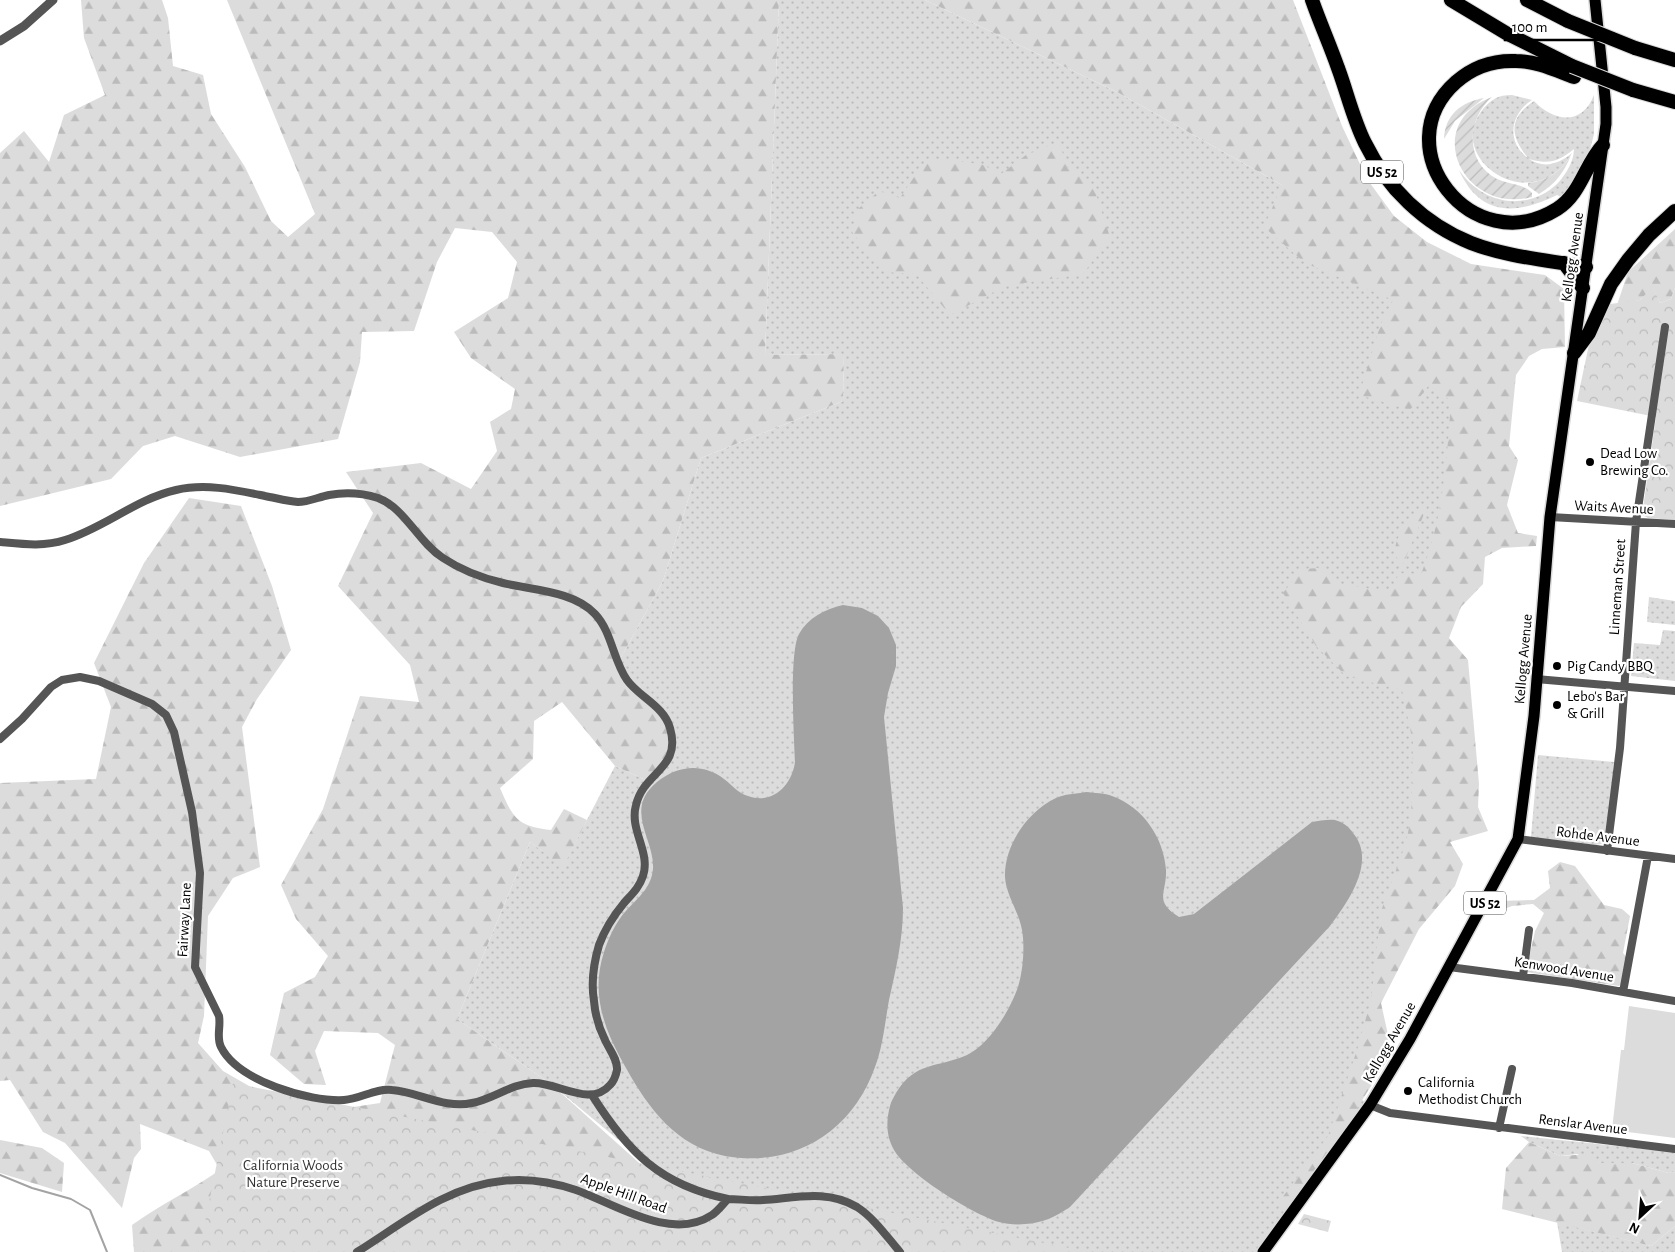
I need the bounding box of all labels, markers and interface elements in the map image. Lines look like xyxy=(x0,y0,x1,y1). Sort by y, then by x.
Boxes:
scale bar xyxy=(1505,10,1612,42)
text: 100 m xyxy=(1512,20,1547,35)
road number: US 52 xyxy=(1361,160,1403,183)
street label: Kellogg Avenue xyxy=(1559,211,1586,303)
place label: Dead Low Brewing Co. xyxy=(1600,446,1669,478)
marker: Dead Low Brewing Co. xyxy=(1584,456,1596,468)
street label: Waits Avenue xyxy=(1574,498,1654,517)
street label: Linneman Street xyxy=(1607,538,1628,636)
street label: Kellogg Avenue xyxy=(1512,613,1535,705)
place label: Pig Candy BBQ xyxy=(1567,659,1654,674)
marker: Pig Candy BBQ xyxy=(1551,660,1563,672)
place label: Lebo's Bar & Grill xyxy=(1567,689,1625,721)
marker: Lebo's Bar & Grill xyxy=(1551,699,1563,711)
street label: Rohde Avenue xyxy=(1555,824,1641,849)
street label: Fairway Lane xyxy=(175,882,194,958)
road number: US 52 xyxy=(1464,891,1506,914)
street label: Kenwood Avenue xyxy=(1513,954,1615,985)
street label: Kellogg Avenue xyxy=(1360,999,1419,1085)
place label: California Methodist Church xyxy=(1418,1075,1522,1107)
marker: California Methodist Church xyxy=(1402,1085,1414,1097)
street label: Renslar Avenue xyxy=(1538,1112,1628,1137)
park label: California Woods Nature Preserve xyxy=(243,1158,343,1190)
street label: Apple Hill Road xyxy=(579,1171,669,1216)
north arrow xyxy=(1615,1192,1665,1242)
text: N xyxy=(1627,1219,1642,1236)

